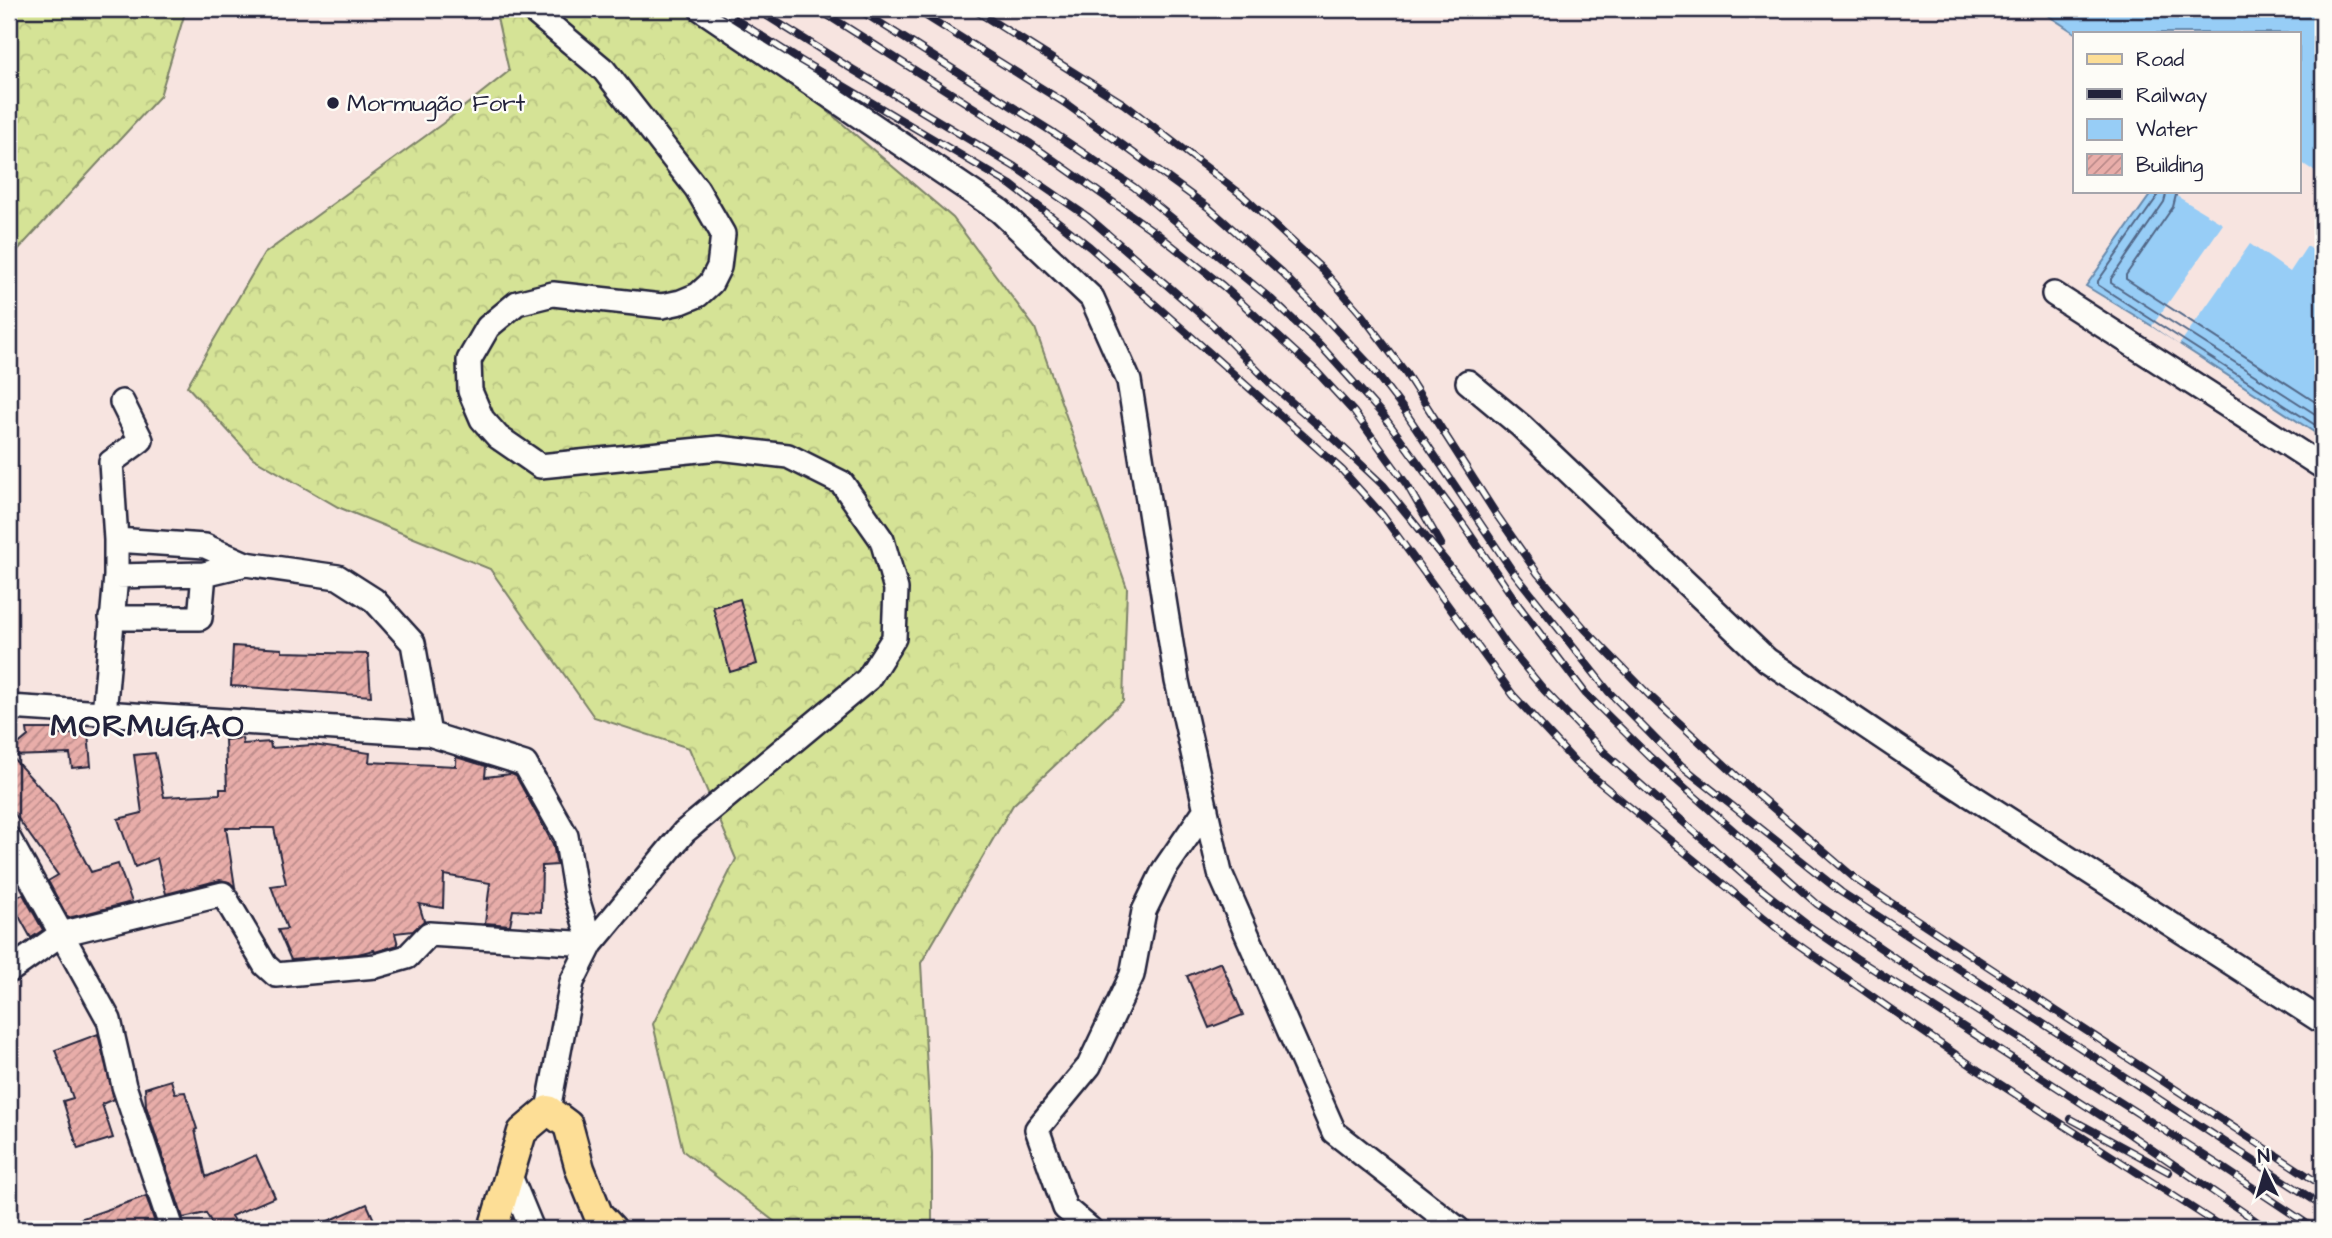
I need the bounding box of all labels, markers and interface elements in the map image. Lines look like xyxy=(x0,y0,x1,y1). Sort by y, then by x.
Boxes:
legend xyxy=(2073,32,2300,192)
text: Road xyxy=(2136,45,2184,74)
text: Railway xyxy=(2136,81,2208,112)
place label: Mormugão Fort xyxy=(347,87,526,122)
marker: Mormugão Fort xyxy=(325,95,341,111)
text: Water xyxy=(2136,115,2198,144)
text: Building xyxy=(2136,151,2204,182)
district label: MORMUGAO xyxy=(50,704,246,749)
north arrow xyxy=(2230,1136,2300,1206)
text: N xyxy=(2257,1143,2271,1171)

